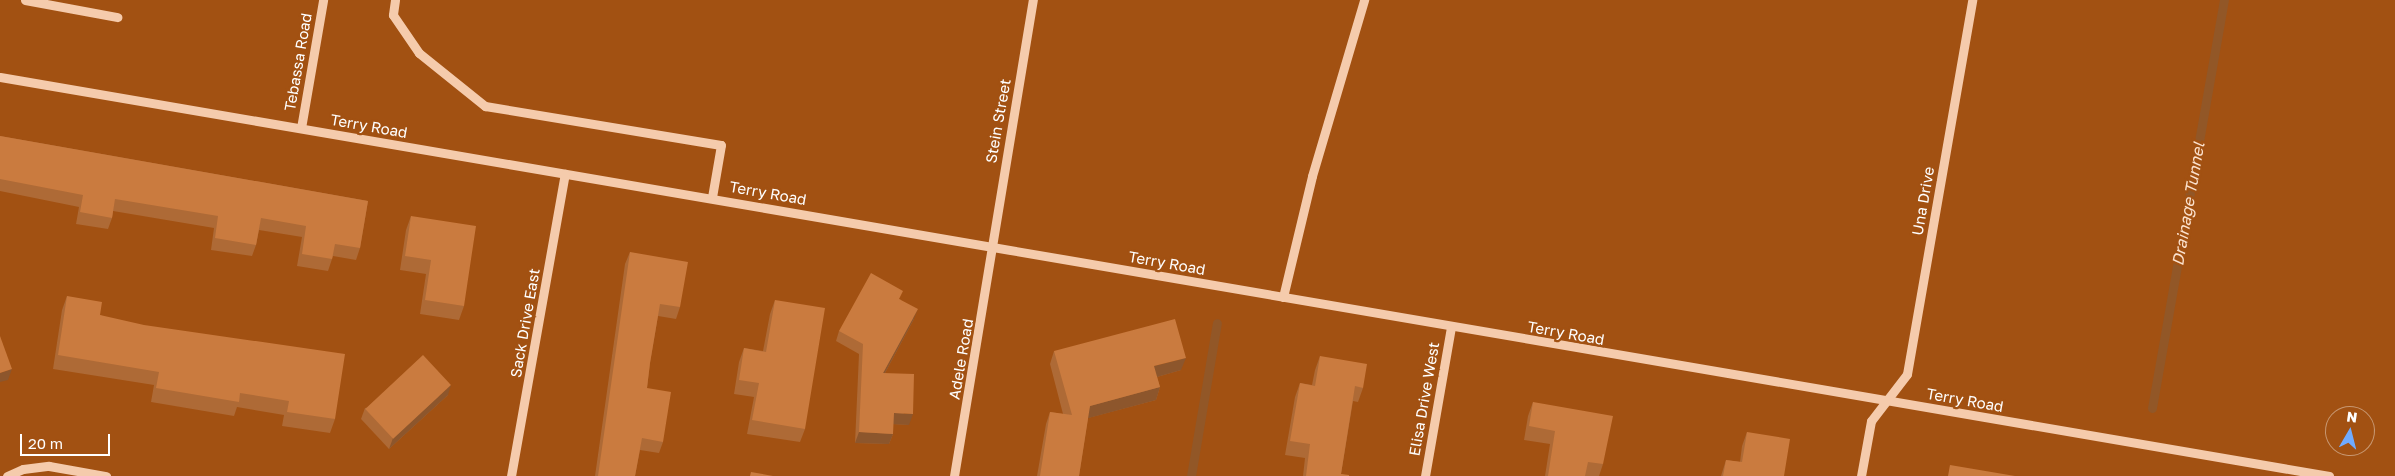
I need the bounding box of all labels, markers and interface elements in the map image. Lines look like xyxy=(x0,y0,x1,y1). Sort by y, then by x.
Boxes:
street label: Tebassa Road xyxy=(281,12,315,112)
street label: Stein Street xyxy=(982,77,1014,165)
street label: Terry Road xyxy=(329,110,409,142)
water label: Drainage Tunnel xyxy=(2168,141,2208,267)
street label: Una Drive xyxy=(1908,165,1938,237)
street label: Terry Road xyxy=(728,177,808,209)
street label: Terry Road xyxy=(1127,247,1207,279)
street label: Sack Drive East xyxy=(507,267,543,379)
street label: Adele Road xyxy=(945,317,977,401)
street label: Terry Road xyxy=(1526,317,1606,349)
street label: Elisa Drive West xyxy=(1405,341,1443,457)
street label: Terry Road xyxy=(1925,384,2005,416)
north arrow xyxy=(2325,406,2375,456)
text: N xyxy=(2346,407,2358,426)
scale bar xyxy=(22,424,112,456)
text: 20 m xyxy=(28,434,63,452)

